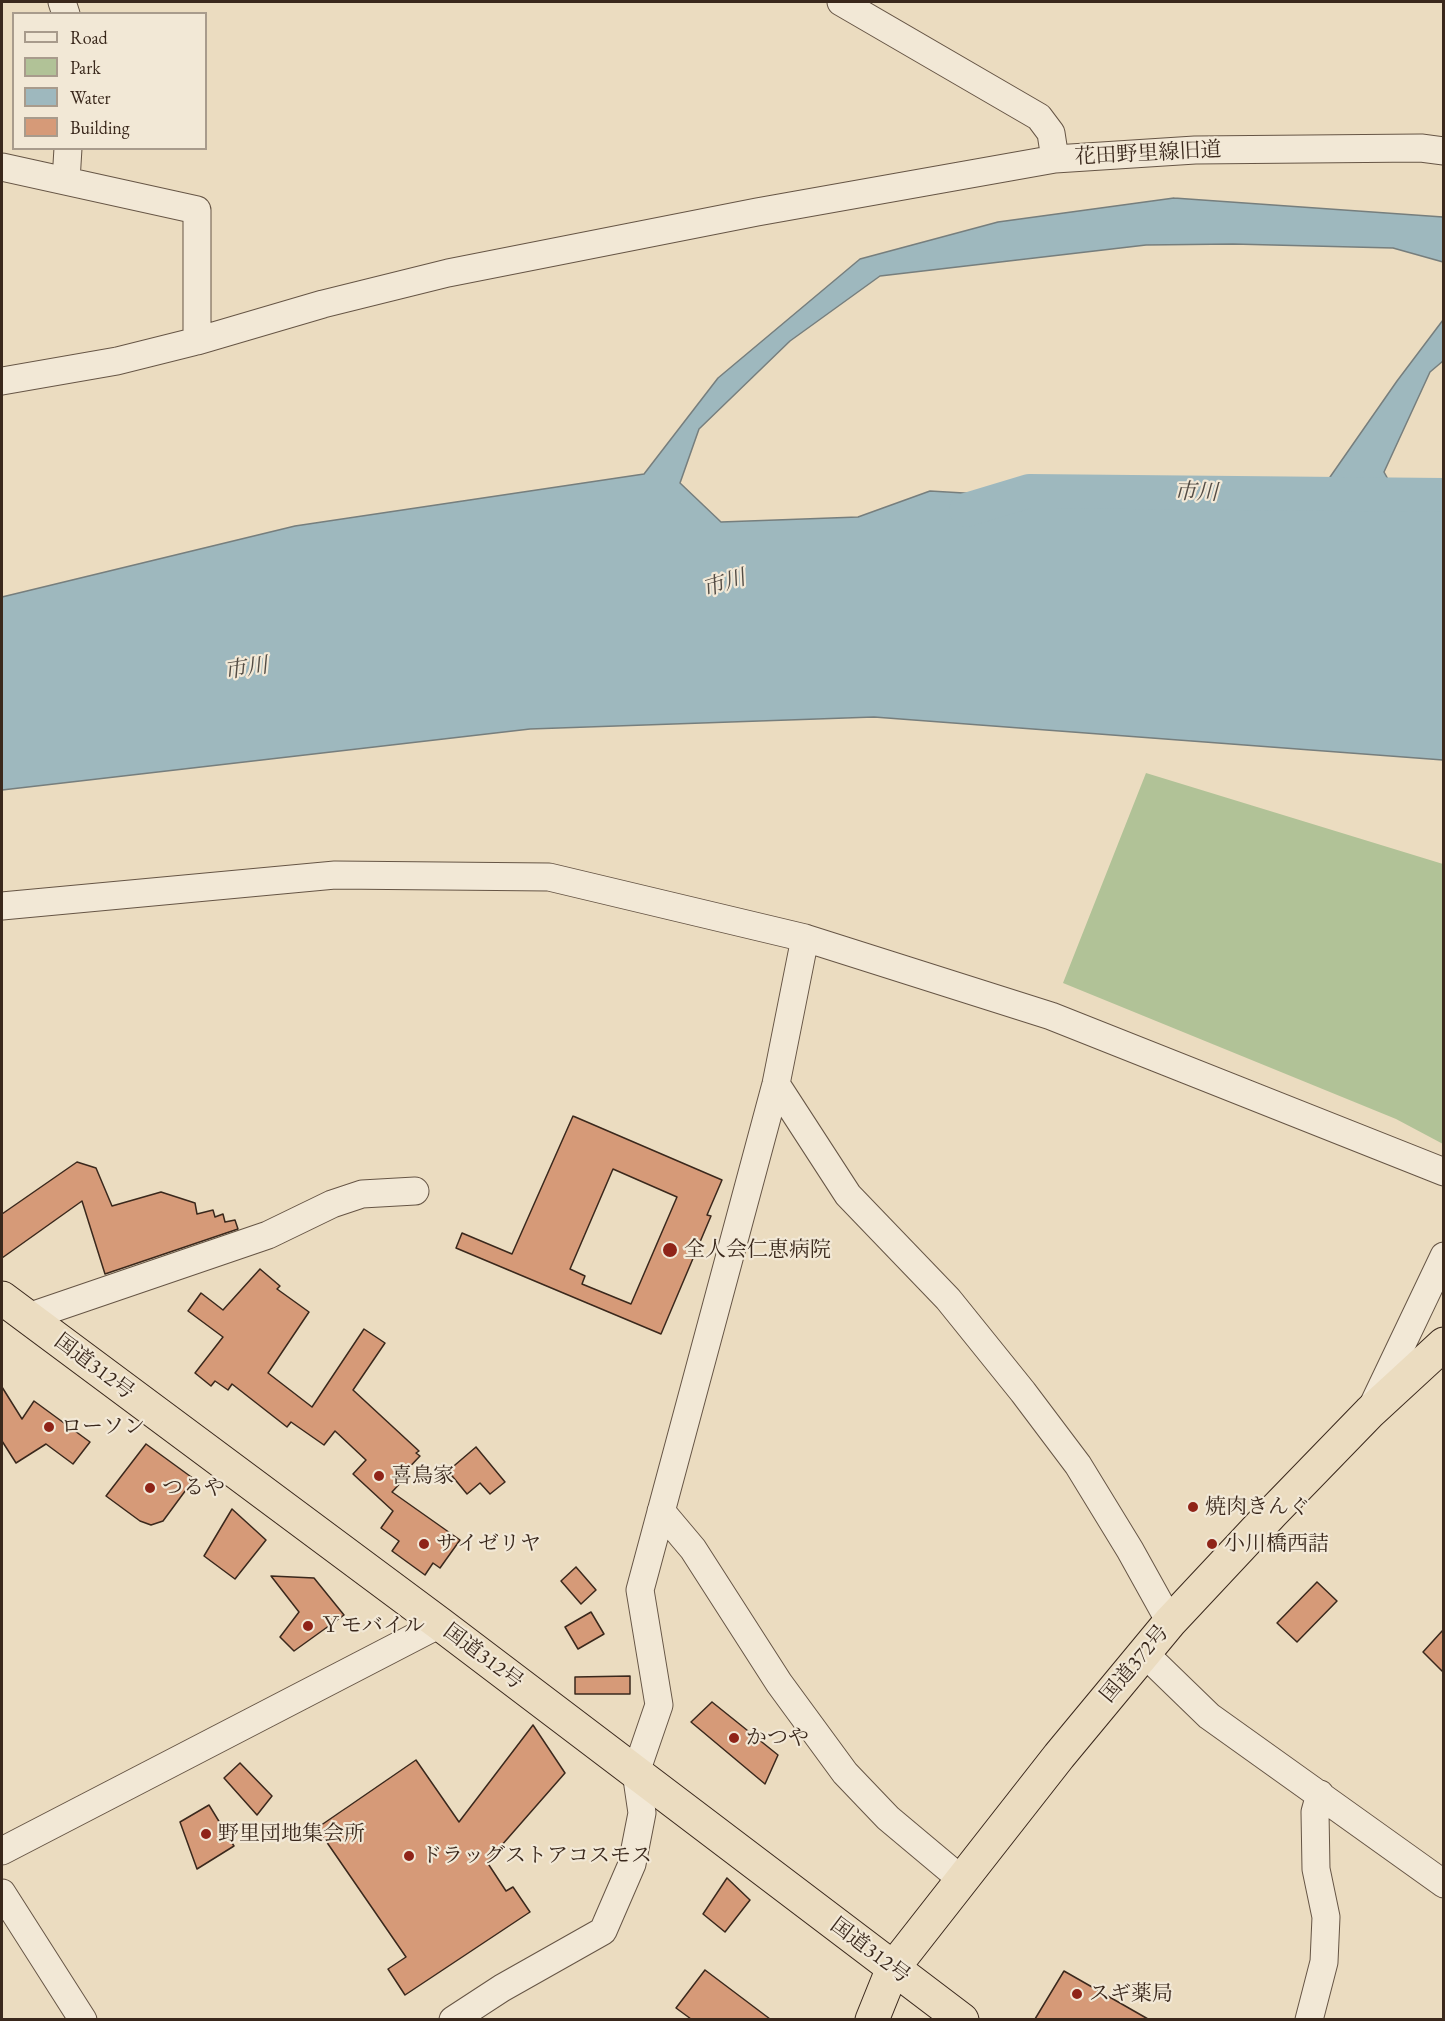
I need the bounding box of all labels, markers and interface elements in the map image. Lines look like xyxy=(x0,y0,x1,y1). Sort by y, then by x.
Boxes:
legend xyxy=(12,12,207,150)
text: Road xyxy=(70,26,108,49)
text: Park xyxy=(70,56,101,79)
text: Water xyxy=(70,86,111,109)
text: Building xyxy=(70,116,130,139)
street label: 花田野里線旧道 xyxy=(1074,138,1222,170)
water label: 市川 xyxy=(1174,479,1218,507)
water label: 市川 xyxy=(699,565,749,603)
water label: 市川 xyxy=(222,653,270,685)
place label: 全人会仁恵病院 xyxy=(684,1237,831,1263)
marker: 全人会仁恵病院 xyxy=(661,1241,679,1259)
street label: 国道312号 xyxy=(49,1329,139,1405)
place label: ローソン xyxy=(61,1414,145,1440)
marker: ローソン xyxy=(42,1420,56,1434)
place label: 喜鳥家 xyxy=(391,1463,454,1489)
marker: 喜鳥家 xyxy=(372,1469,386,1483)
place label: つるや xyxy=(162,1475,225,1501)
marker: つるや xyxy=(143,1481,157,1495)
place label: 焼肉きんぐ xyxy=(1205,1494,1310,1520)
marker: 焼肉きんぐ xyxy=(1186,1500,1200,1514)
place label: サイゼリヤ xyxy=(436,1531,541,1557)
place label: 小川橋西詰 xyxy=(1224,1531,1329,1557)
marker: サイゼリヤ xyxy=(417,1537,431,1551)
marker: 小川橋西詰 xyxy=(1205,1537,1219,1551)
place label: Ｙモバイル xyxy=(320,1613,425,1639)
marker: Ｙモバイル xyxy=(301,1619,315,1633)
street label: 国道312号 xyxy=(438,1619,528,1695)
street label: 国道372号 xyxy=(1095,1620,1175,1708)
place label: かつや xyxy=(746,1725,809,1751)
marker: かつや xyxy=(727,1731,741,1745)
place label: 野里団地集会所 xyxy=(218,1821,365,1847)
marker: 野里団地集会所 xyxy=(199,1827,213,1841)
place label: ドラッグストアコスモス xyxy=(421,1843,652,1869)
marker: ドラッグストアコスモス xyxy=(402,1849,416,1863)
street label: 国道312号 xyxy=(825,1913,915,1989)
place label: スギ薬局 xyxy=(1089,1981,1173,2007)
marker: スギ薬局 xyxy=(1070,1987,1084,2001)

